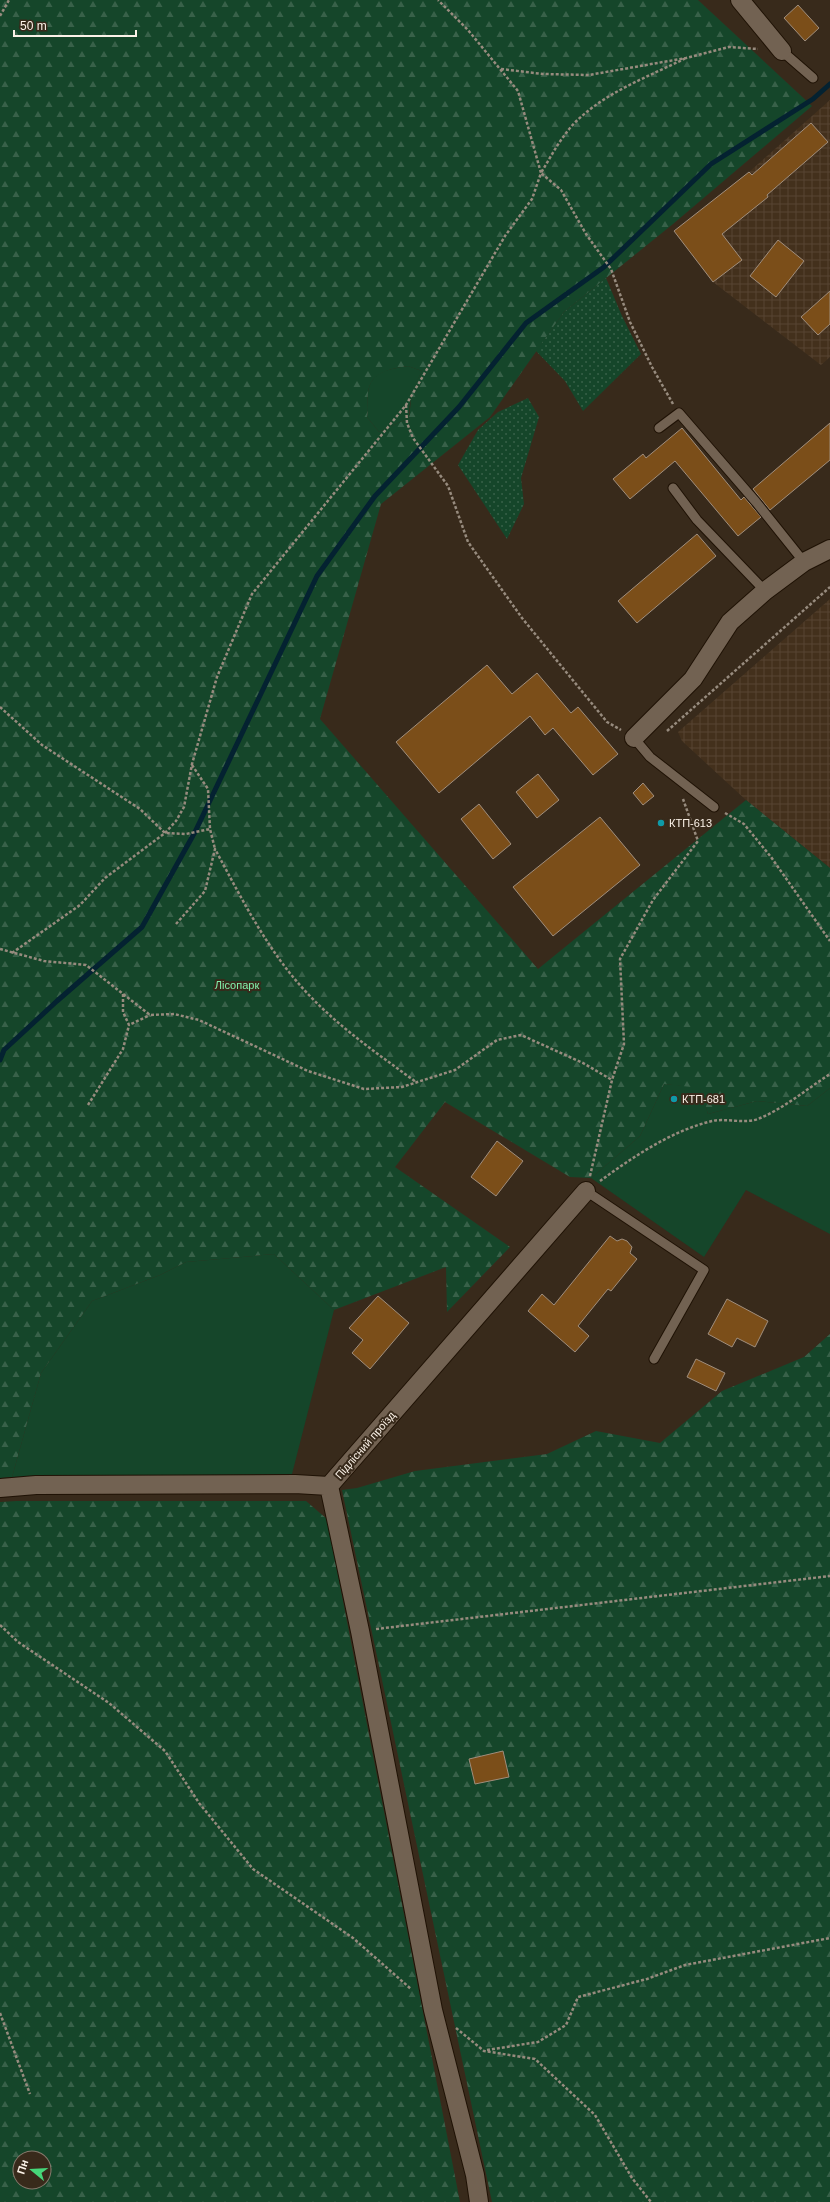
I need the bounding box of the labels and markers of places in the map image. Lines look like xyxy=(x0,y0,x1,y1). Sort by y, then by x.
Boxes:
place label: КТП-613 xyxy=(669,817,712,829)
marker: КТП-613 xyxy=(656,818,666,828)
place label: КТП-681 xyxy=(682,1093,725,1105)
marker: КТП-681 xyxy=(669,1094,679,1104)

